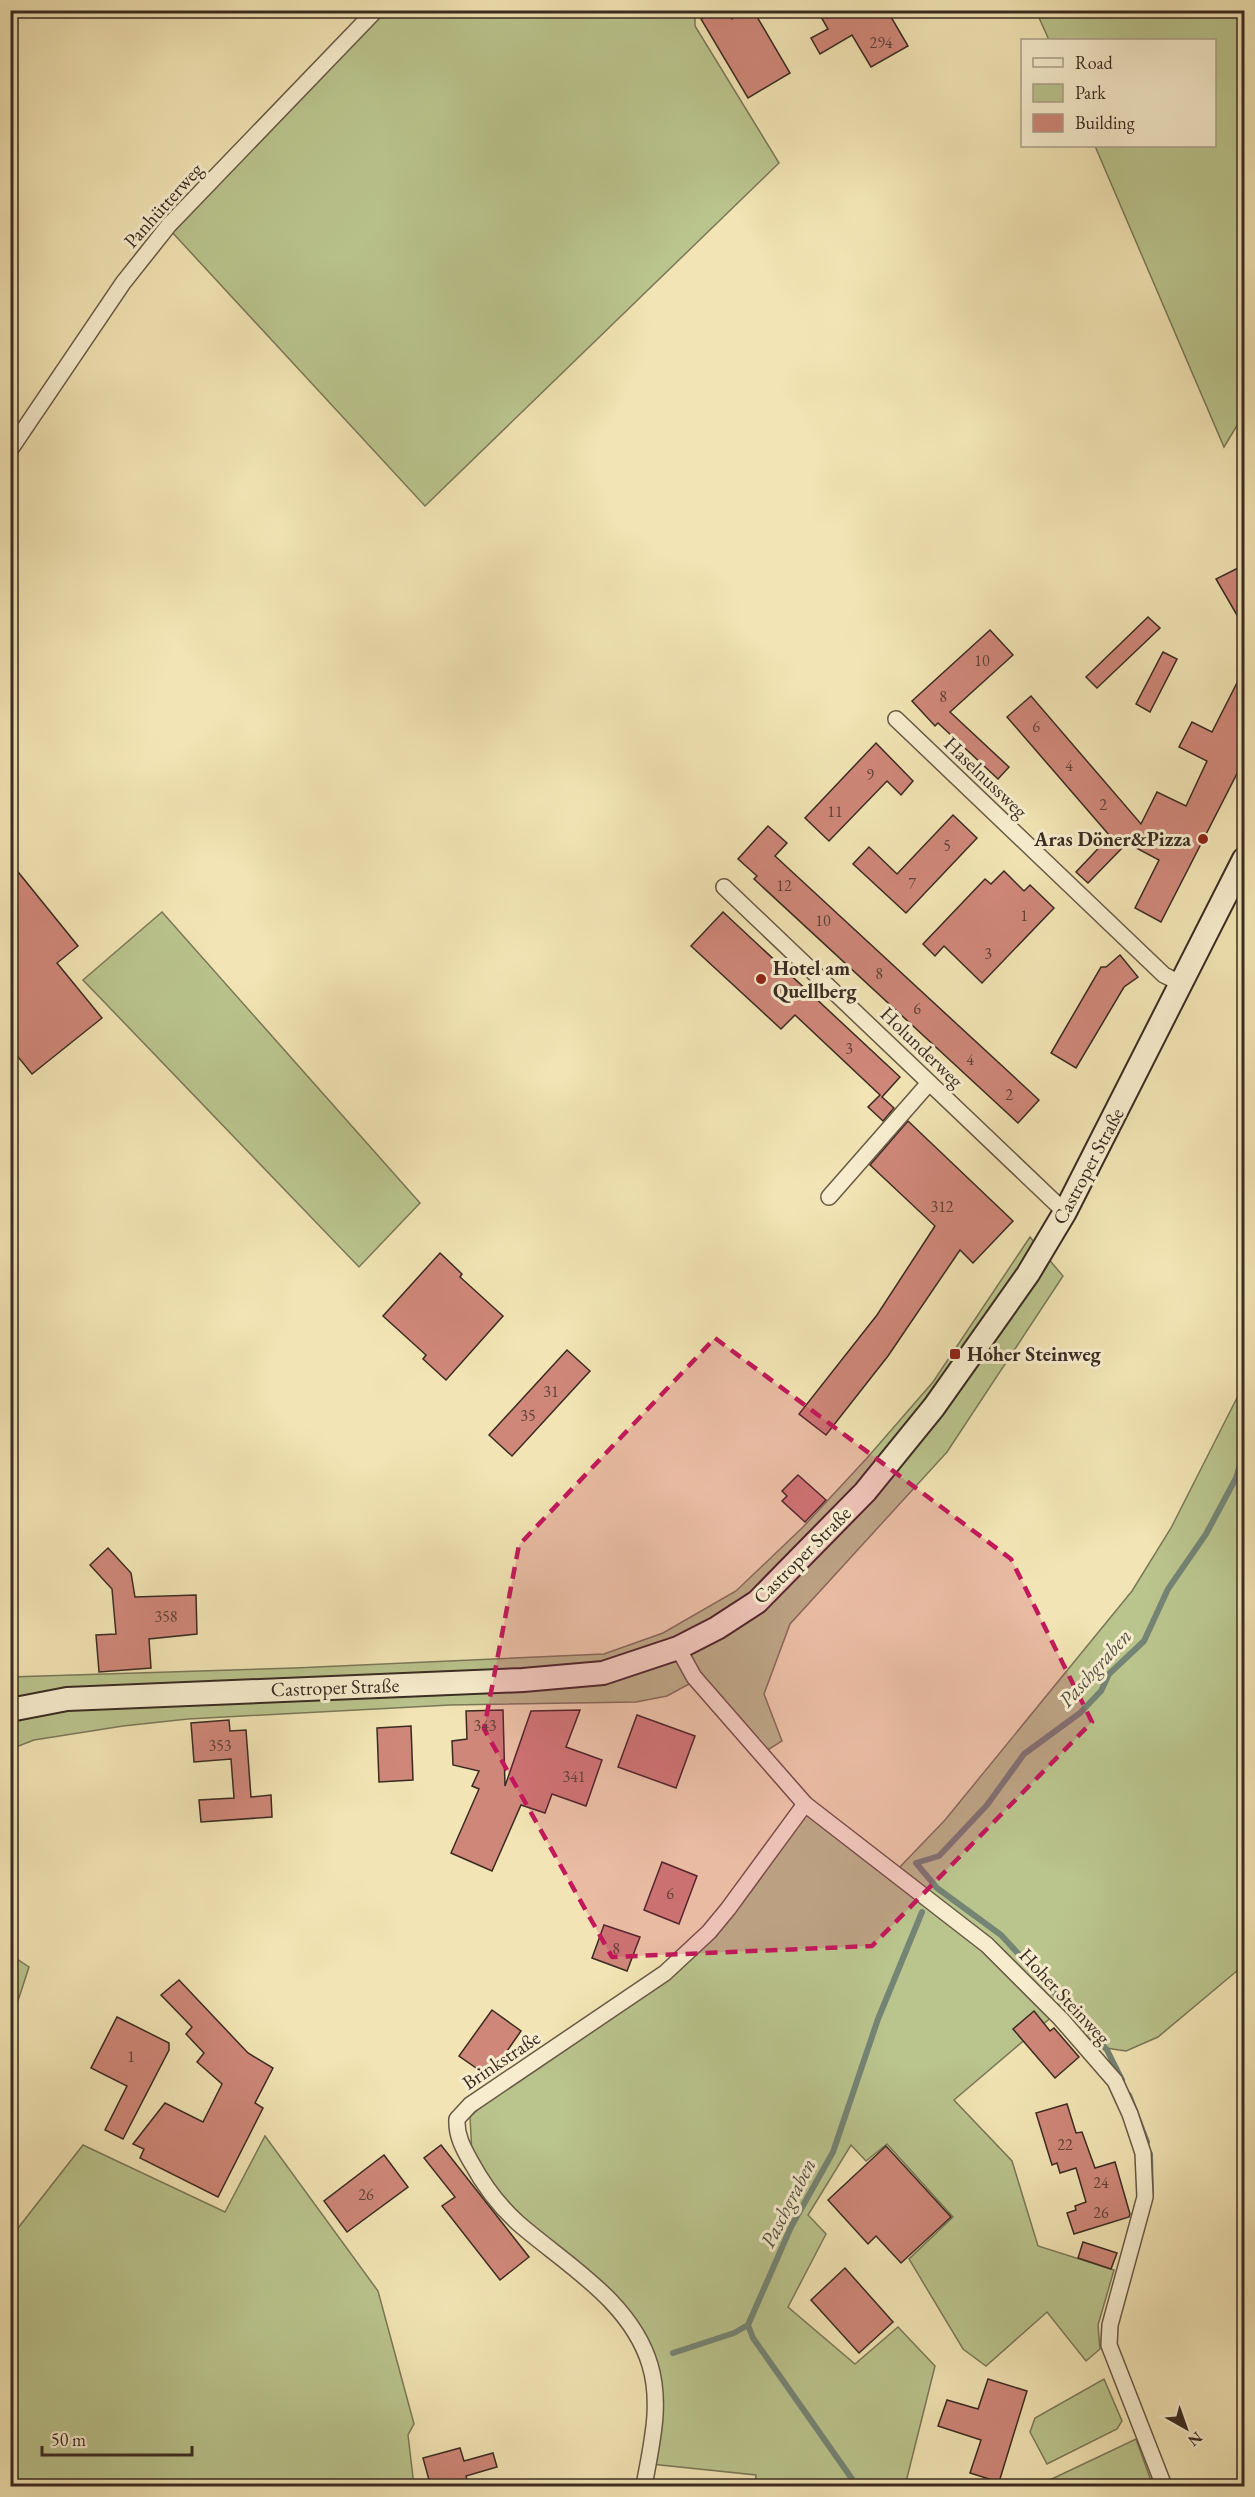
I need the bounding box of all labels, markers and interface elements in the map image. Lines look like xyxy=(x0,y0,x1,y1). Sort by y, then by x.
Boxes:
house number: 294 xyxy=(869,32,893,53)
legend xyxy=(1021,39,1216,147)
text: Road xyxy=(1075,51,1114,74)
text: Park xyxy=(1075,81,1106,104)
text: Building xyxy=(1075,111,1135,134)
street label: Panhütterweg xyxy=(118,157,208,253)
house number: 10 xyxy=(974,650,990,671)
house number: 8 xyxy=(939,686,947,707)
house number: 6 xyxy=(1032,716,1040,737)
street label: Haselnussweg xyxy=(938,730,1034,824)
house number: 4 xyxy=(1065,755,1073,776)
house number: 9 xyxy=(866,764,874,785)
house number: 2 xyxy=(1099,794,1107,815)
house number: 11 xyxy=(827,801,843,822)
place label: Aras Döner&Pizza xyxy=(1033,826,1191,852)
marker: Aras Döner&Pizza xyxy=(1196,832,1210,846)
house number: 5 xyxy=(943,835,951,856)
house number: 7 xyxy=(908,873,916,894)
house number: 12 xyxy=(776,875,792,896)
house number: 1 xyxy=(1020,905,1028,926)
house number: 10 xyxy=(815,910,831,931)
house number: 3 xyxy=(984,943,992,964)
place label: Hotel am Quellberg xyxy=(773,955,857,1004)
house number: 8 xyxy=(875,963,883,984)
marker: Hotel am Quellberg xyxy=(754,972,768,986)
house number: 6 xyxy=(913,998,921,1019)
street label: Holunderweg xyxy=(875,1001,969,1093)
house number: 3 xyxy=(845,1038,853,1059)
house number: 4 xyxy=(966,1049,974,1070)
house number: 2 xyxy=(1005,1084,1013,1105)
street label: Castroper Straße xyxy=(1046,1103,1130,1229)
house number: 312 xyxy=(930,1196,954,1217)
place label: Hoher Steinweg xyxy=(967,1341,1102,1367)
marker: Hoher Steinweg xyxy=(948,1347,962,1361)
house number: 31 xyxy=(543,1381,559,1402)
house number: 35 xyxy=(520,1405,536,1426)
street label: Castroper Straße xyxy=(747,1500,857,1610)
house number: 358 xyxy=(154,1606,178,1627)
water label: Paschgraben xyxy=(1052,1623,1137,1713)
street label: Castroper Straße xyxy=(270,1672,400,1702)
house number: 343 xyxy=(473,1715,497,1736)
house number: 353 xyxy=(208,1735,232,1756)
house number: 341 xyxy=(562,1766,586,1787)
house number: 6 xyxy=(666,1883,674,1904)
house number: 8 xyxy=(612,1938,620,1959)
street label: Hoher Steinweg xyxy=(1014,1942,1117,2050)
street label: Brinkstraße xyxy=(457,2024,545,2096)
house number: 1 xyxy=(127,2046,135,2067)
house number: 22 xyxy=(1057,2134,1073,2155)
water label: Paschgraben xyxy=(754,2153,822,2252)
house number: 24 xyxy=(1093,2172,1109,2193)
house number: 26 xyxy=(358,2184,374,2205)
house number: 26 xyxy=(1093,2202,1109,2223)
north arrow xyxy=(1156,2398,1216,2458)
scale bar xyxy=(42,2419,192,2457)
text: N xyxy=(1184,2427,1207,2451)
text: 50 m xyxy=(51,2428,86,2451)

